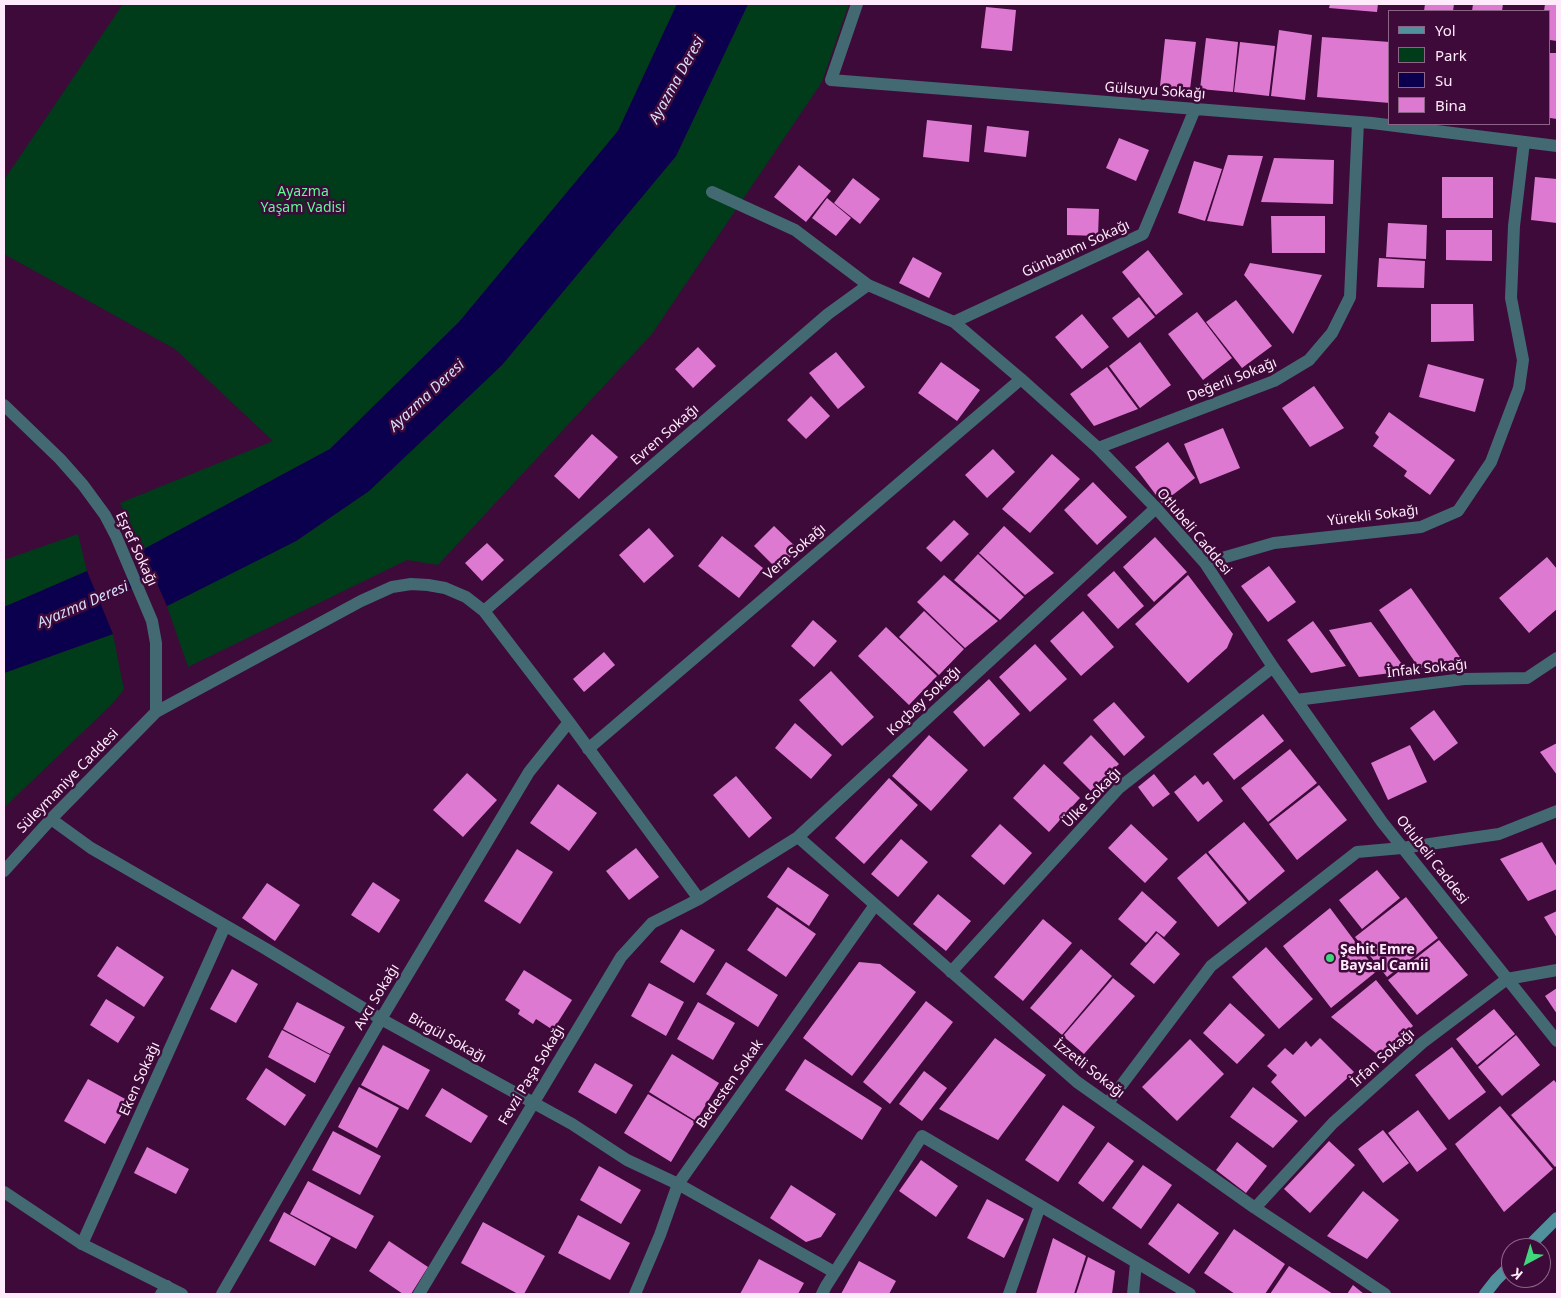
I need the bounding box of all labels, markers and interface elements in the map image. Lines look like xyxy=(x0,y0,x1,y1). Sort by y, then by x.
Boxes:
legend xyxy=(1388,10,1551,125)
text: Yol xyxy=(1435,20,1456,40)
water label: Ayazma Deresi xyxy=(646,33,708,127)
text: Park xyxy=(1435,45,1467,65)
text: Su xyxy=(1435,70,1453,90)
street label: Gülsuyu Sokağı xyxy=(1104,79,1206,103)
text: Bina xyxy=(1435,95,1466,115)
park label: Ayazma Yaşam Vadisi xyxy=(261,184,345,216)
street label: Günbatımı Sokağı xyxy=(1020,217,1132,281)
street label: Değerli Sokağı xyxy=(1185,354,1279,406)
water label: Ayazma Deresi xyxy=(385,356,469,436)
street label: Evren Sokağı xyxy=(628,401,702,469)
street label: Otlubeli Caddesi xyxy=(1153,485,1235,579)
street label: Yürekli Sokağı xyxy=(1327,502,1419,530)
street label: Eşref Sokağı xyxy=(111,509,161,589)
street label: Vera Sokağı xyxy=(761,520,829,584)
water label: Ayazma Deresi xyxy=(35,578,131,632)
street label: İnfak Sokağı xyxy=(1386,656,1468,682)
street label: Koçbey Sokağı xyxy=(884,663,964,739)
street label: Süleymaniye Caddesi xyxy=(14,725,122,837)
street label: Ülke Sokağı xyxy=(1059,765,1125,831)
street label: Otlubeli Caddesi xyxy=(1392,812,1472,908)
place label: Şehit Emre Baysal Camii xyxy=(1340,942,1428,974)
marker: Şehit Emre Baysal Camii xyxy=(1324,952,1336,964)
street label: Avcı Sokağı xyxy=(351,961,403,1033)
street label: Birgül Sokağı xyxy=(405,1010,489,1066)
street label: Fevzi Paşa Sokağı xyxy=(495,1022,569,1128)
street label: İrfan Sokağı xyxy=(1348,1025,1418,1091)
street label: Bedesten Sokak xyxy=(693,1036,767,1132)
street label: İzzetli Sokağı xyxy=(1050,1036,1128,1102)
street label: Eken Sokağı xyxy=(116,1039,164,1119)
north arrow xyxy=(1501,1238,1551,1288)
text: K xyxy=(1507,1264,1526,1285)

